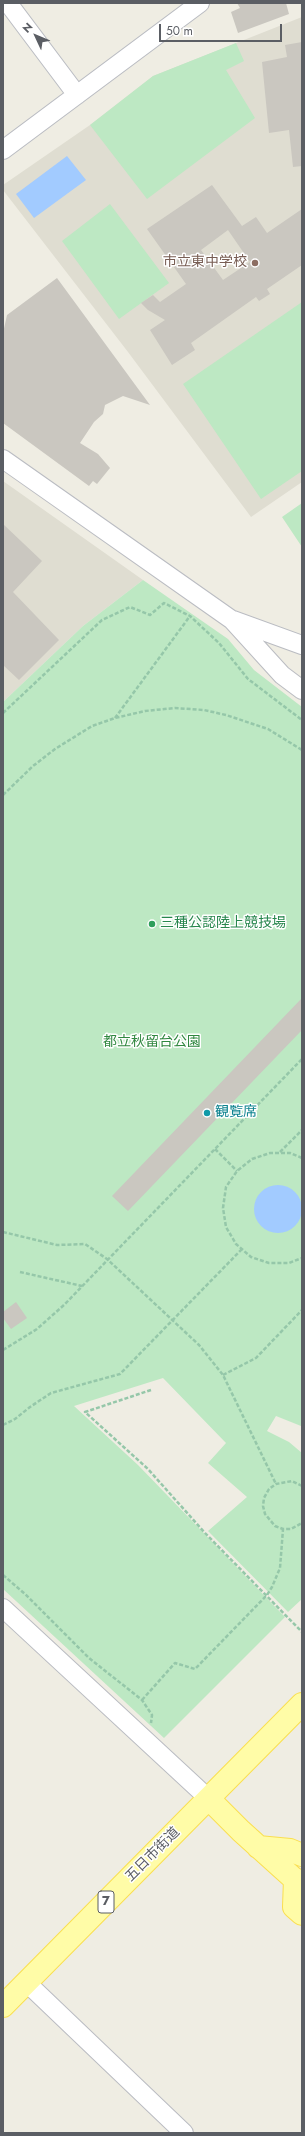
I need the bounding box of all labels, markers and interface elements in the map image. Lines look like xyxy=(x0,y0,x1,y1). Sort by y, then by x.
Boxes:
north arrow xyxy=(16,16,56,56)
scale bar xyxy=(161,16,284,42)
text: N xyxy=(19,19,36,36)
text: 50 m xyxy=(166,22,193,40)
place label: 市立東中学校 xyxy=(163,255,247,271)
marker: 市立東中学校 xyxy=(250,258,260,268)
place label: 三種公認陸上競技場 xyxy=(160,916,286,932)
marker: 三種公認陸上競技場 xyxy=(147,919,157,929)
park label: 都立秋留台公園 xyxy=(103,1035,201,1051)
place label: 観覧席 xyxy=(215,1105,257,1121)
marker: 観覧席 xyxy=(202,1108,212,1118)
street label: 五日市街道 xyxy=(122,1824,184,1886)
road number: 7 xyxy=(98,1891,114,1913)

